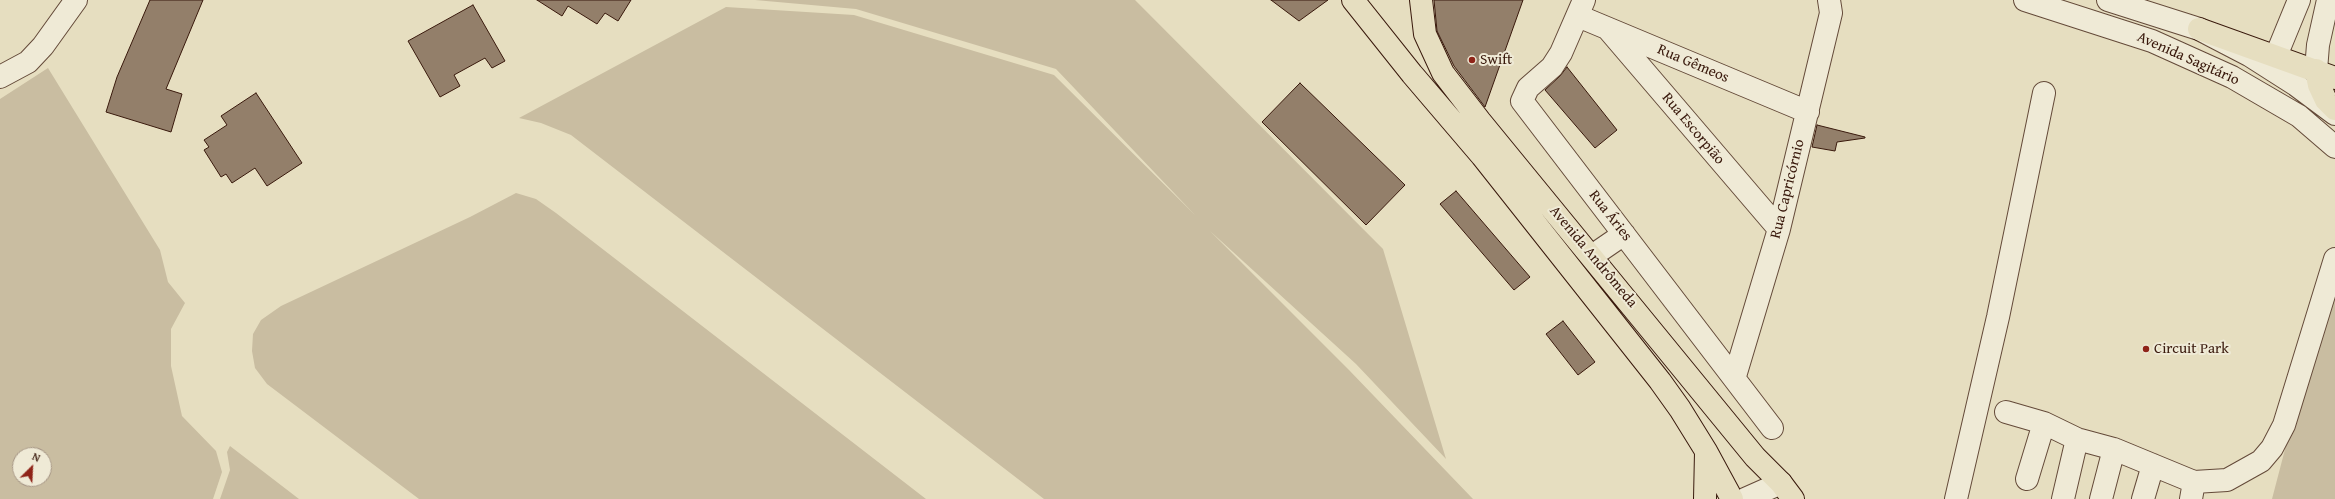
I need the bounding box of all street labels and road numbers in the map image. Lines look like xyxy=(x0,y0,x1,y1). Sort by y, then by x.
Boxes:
street label: Avenida Sagitário xyxy=(2134,28,2242,90)
street label: Rua Gêmeos xyxy=(1655,41,1731,87)
street label: Rua Escorpião xyxy=(1658,89,1728,169)
street label: Rua Capricórnio xyxy=(1767,138,1809,240)
street label: Rua Áries xyxy=(1585,187,1635,245)
street label: Avenida Andrômeda xyxy=(1545,202,1641,312)

